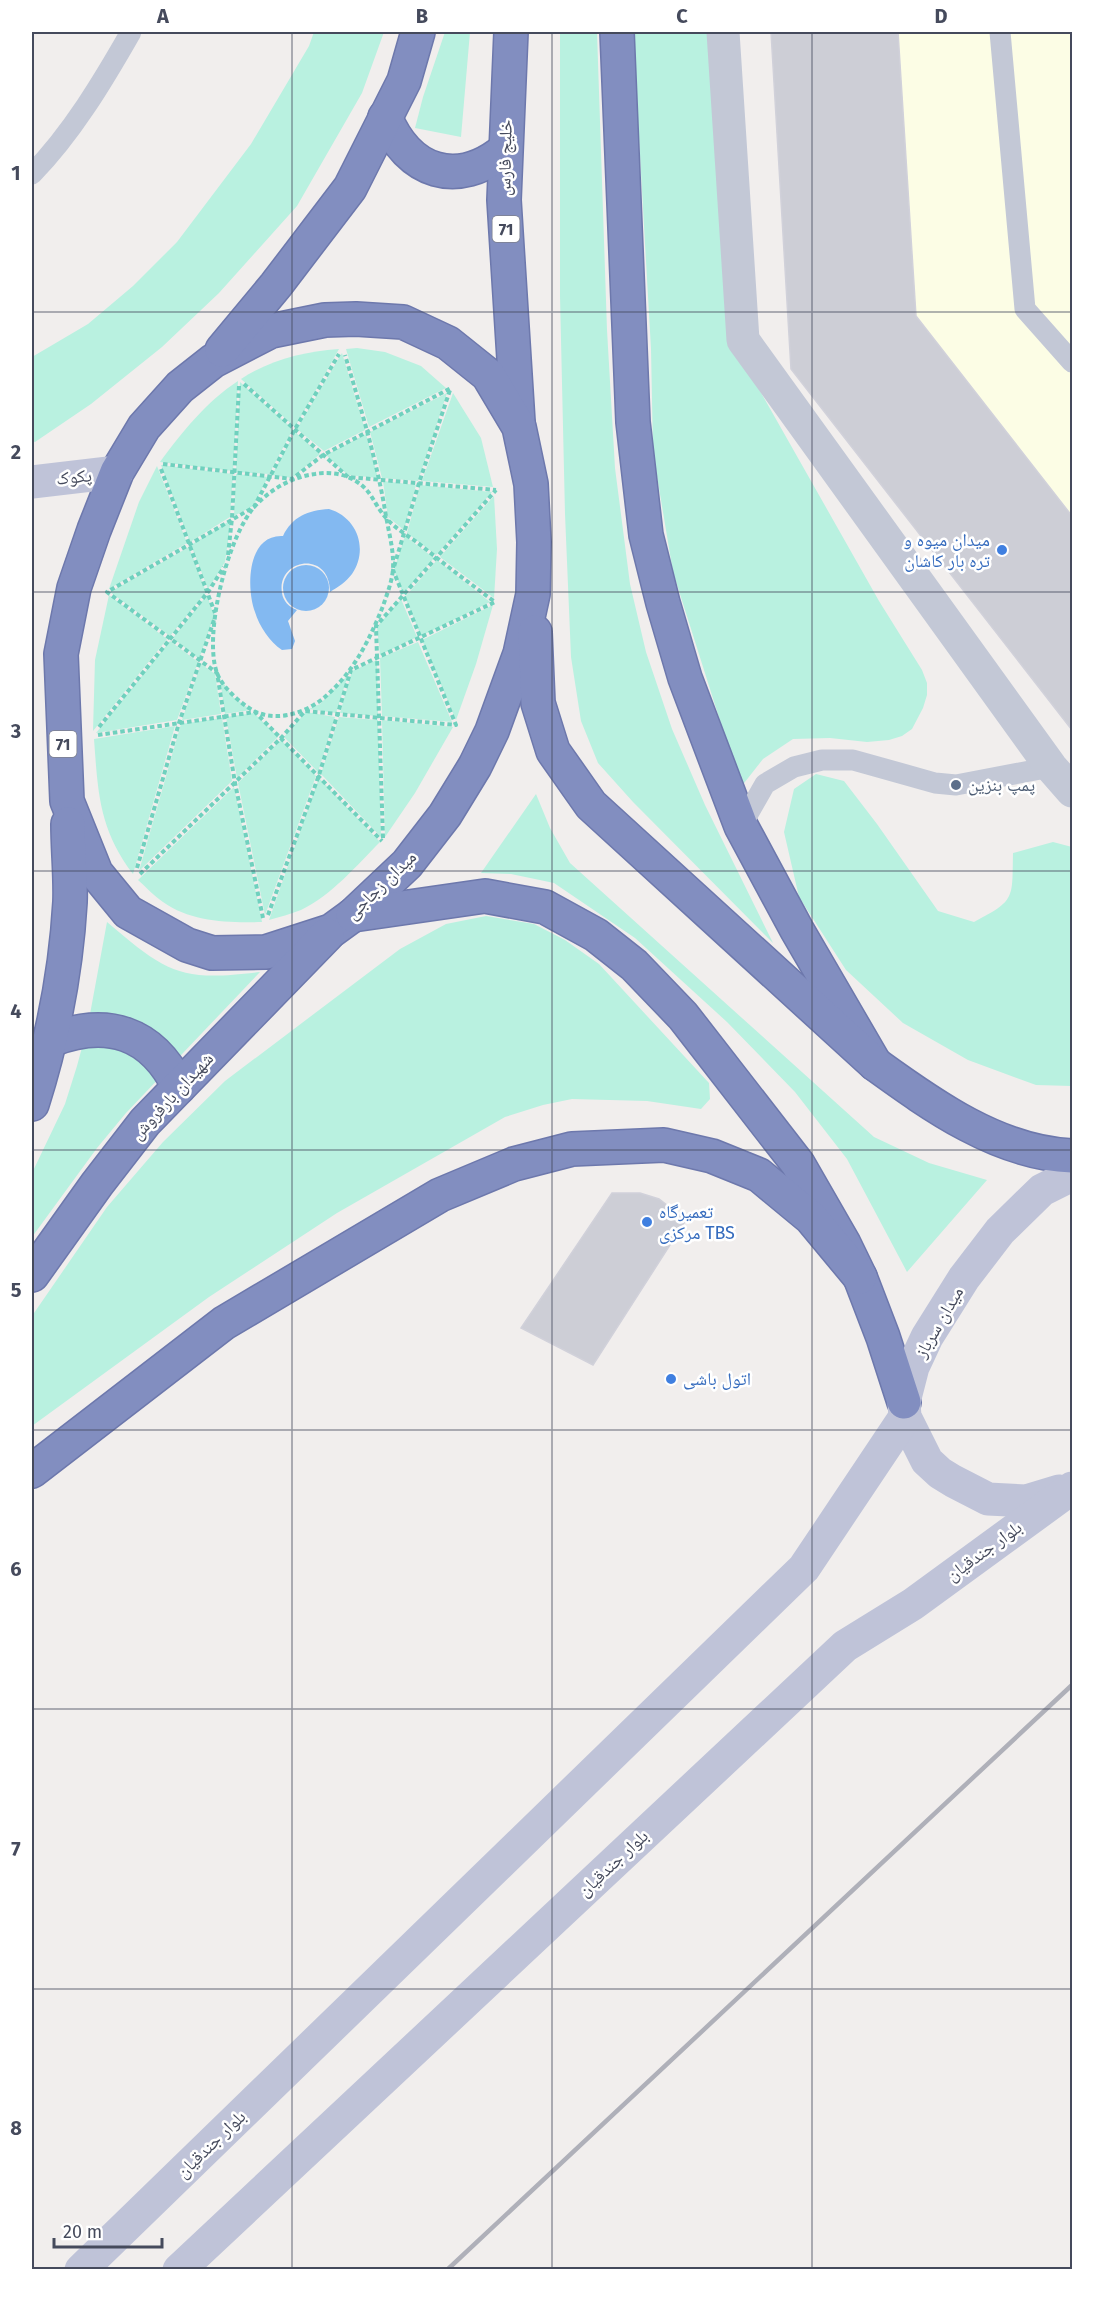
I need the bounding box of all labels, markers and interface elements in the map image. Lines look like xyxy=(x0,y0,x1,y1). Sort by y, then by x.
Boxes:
text: A xyxy=(156,4,170,28)
text: B xyxy=(416,4,428,28)
text: C xyxy=(676,4,688,28)
text: D xyxy=(934,4,948,28)
street label: خلیج فارس xyxy=(493,120,518,196)
text: 1 xyxy=(11,161,21,185)
road number: 71 xyxy=(492,216,520,242)
text: 2 xyxy=(11,440,21,464)
street label: پکوک xyxy=(55,464,93,490)
place label: میدان میوه و تره بار کاشان xyxy=(904,529,990,572)
marker: میدان میوه و تره بار کاشان xyxy=(995,543,1009,557)
text: 3 xyxy=(10,719,21,743)
road number: 71 xyxy=(50,731,76,757)
place label: پمپ بنزین xyxy=(968,774,1035,796)
marker: پمپ بنزین xyxy=(949,778,963,792)
street label: میدان زجاجی xyxy=(341,846,421,924)
text: 4 xyxy=(10,999,22,1023)
street label: شهیدان بارفروش xyxy=(126,1048,218,1144)
place label: تعمیرگاه مرکزی TBS xyxy=(659,1201,735,1244)
marker: تعمیرگاه مرکزی TBS xyxy=(640,1215,654,1229)
text: 5 xyxy=(11,1278,22,1302)
street label: میدان سرباز xyxy=(909,1283,968,1362)
place label: اتول باشی xyxy=(683,1368,751,1390)
marker: اتول باشی xyxy=(664,1372,678,1386)
street label: بلوار جندقیان xyxy=(942,1516,1026,1586)
text: 6 xyxy=(10,1557,22,1581)
street label: بلوار جندقیان xyxy=(573,1825,653,1901)
text: 7 xyxy=(11,1837,21,1861)
street label: بلوار جندقیان xyxy=(172,2105,250,2183)
text: 8 xyxy=(10,2116,22,2140)
scale bar xyxy=(54,2211,162,2249)
text: 20 m xyxy=(63,2221,102,2243)

